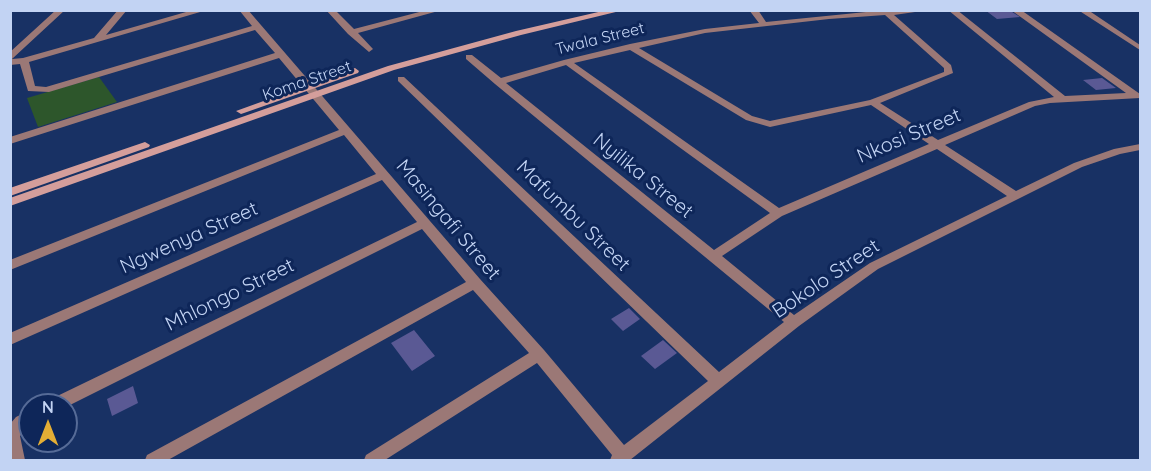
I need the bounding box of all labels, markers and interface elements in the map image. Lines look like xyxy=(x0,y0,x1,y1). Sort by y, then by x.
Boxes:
street label: Twala Street xyxy=(554,19,646,59)
street label: Koma Street xyxy=(260,57,354,105)
street label: Nkosi Street xyxy=(853,103,965,169)
street label: Nyilika Street xyxy=(588,128,698,224)
street label: Masingafi Street xyxy=(391,155,505,285)
street label: Mafumbu Street xyxy=(511,156,635,276)
street label: Ngwenya Street xyxy=(116,197,262,279)
street label: Bokolo Street xyxy=(768,234,884,324)
street label: Mhlongo Street xyxy=(162,253,298,337)
north arrow xyxy=(18,393,78,453)
text: N xyxy=(42,397,54,417)

